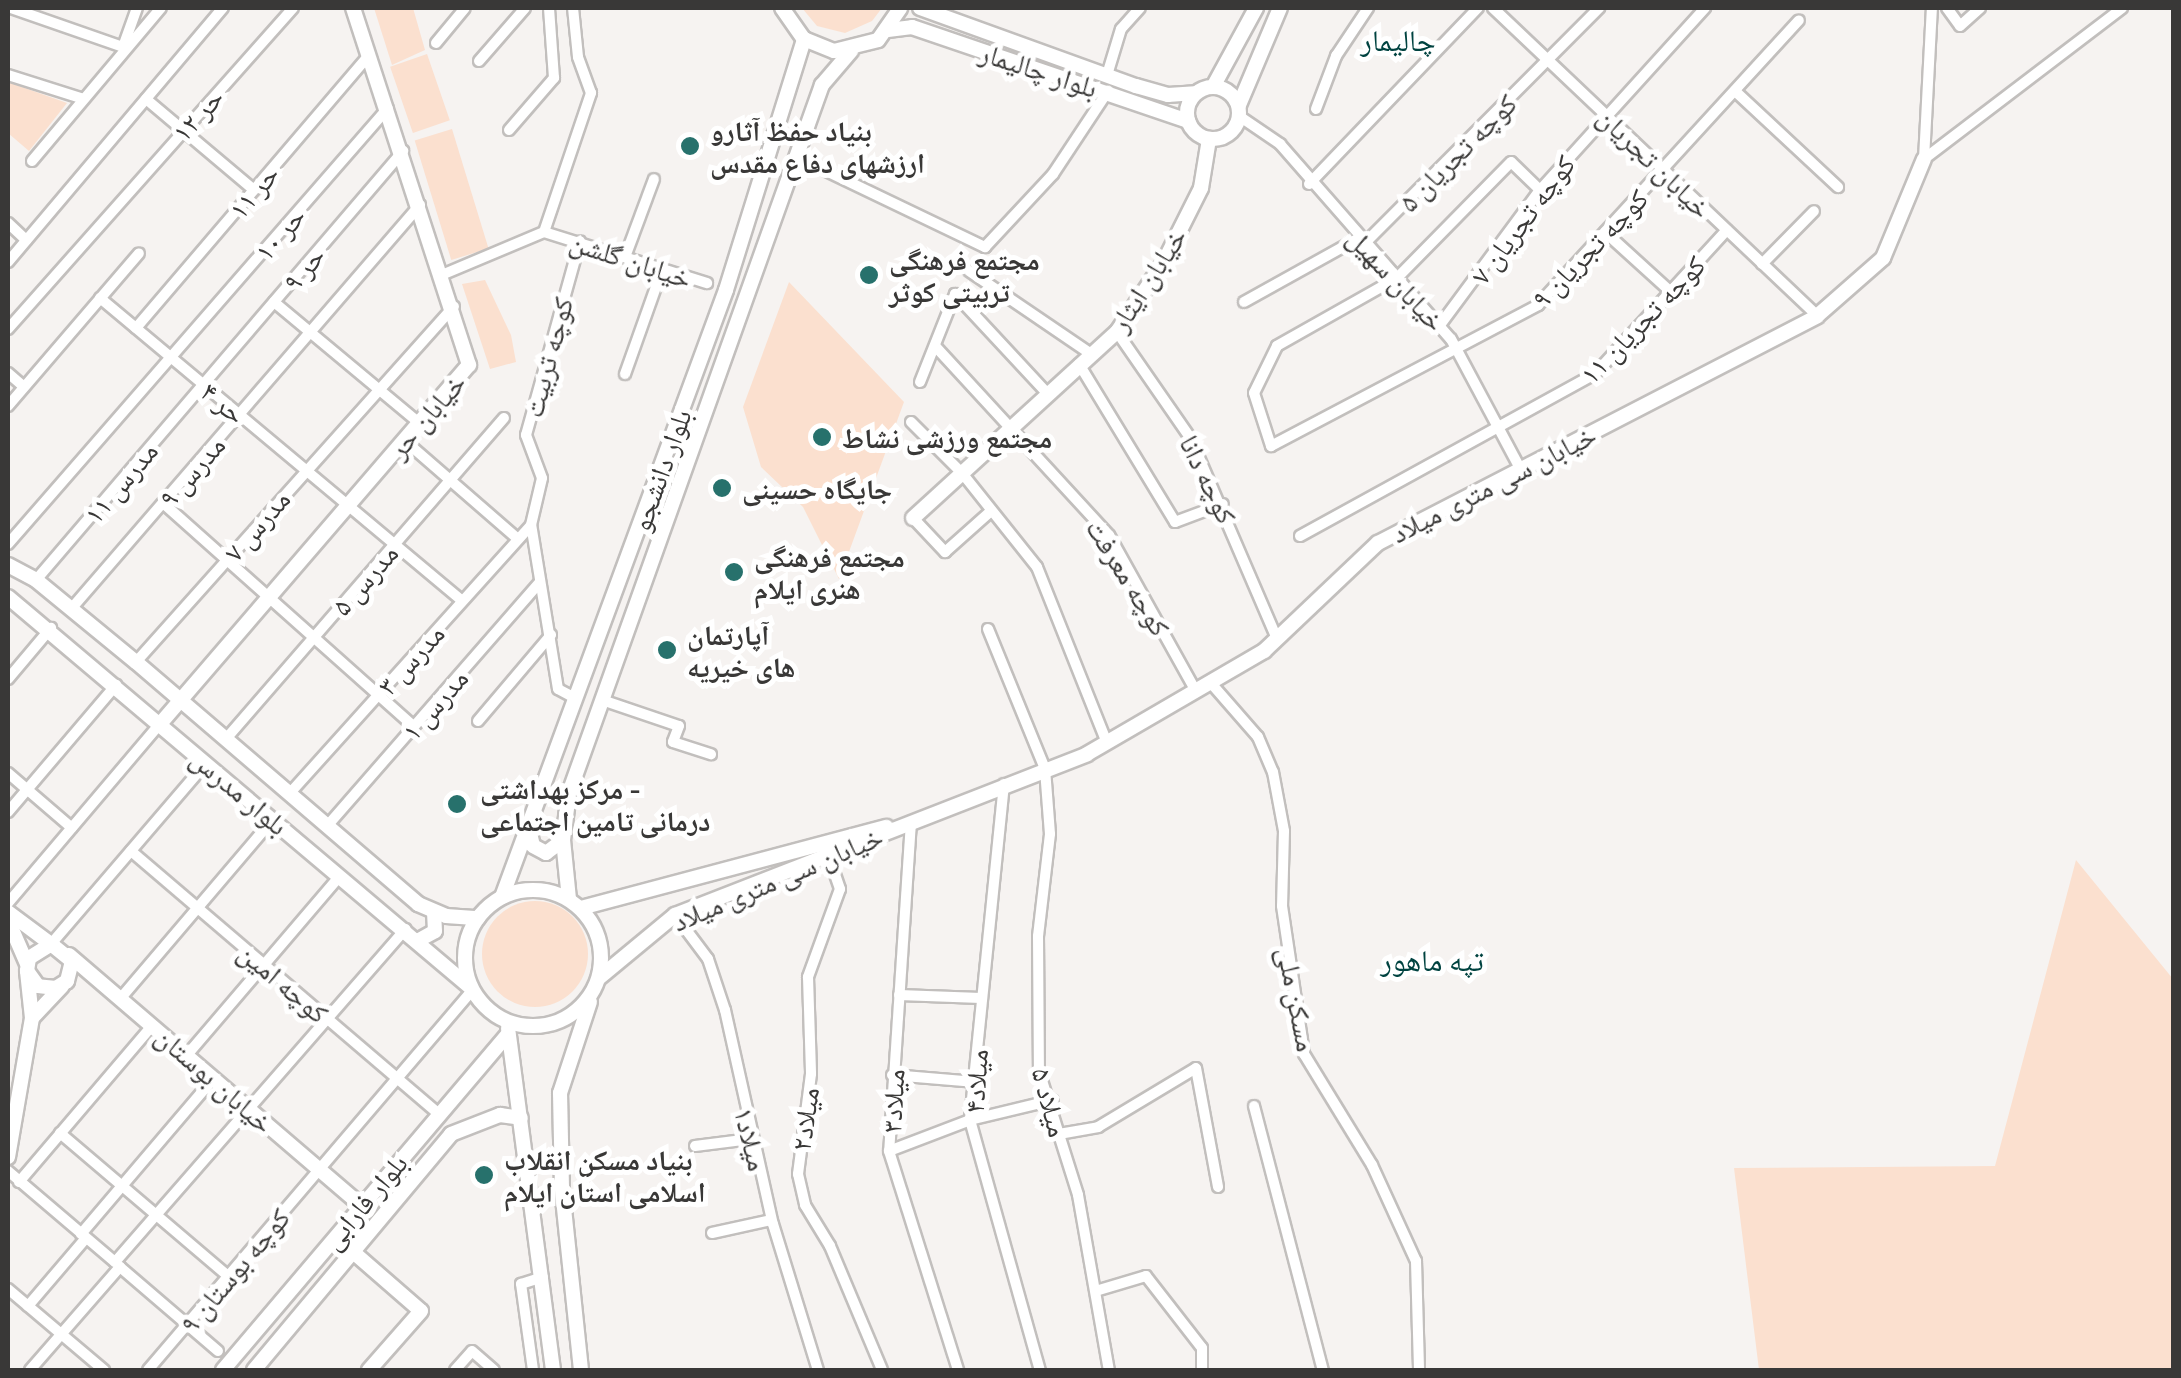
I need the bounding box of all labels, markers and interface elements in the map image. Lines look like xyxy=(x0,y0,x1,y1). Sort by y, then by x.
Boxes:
district label: چالیمار xyxy=(1360,21,1436,57)
street label: بلوار چالیمار xyxy=(976,34,1102,104)
street label: حر ۱۲ xyxy=(164,80,230,148)
street label: کوچه تجریان ۵ xyxy=(1391,86,1523,218)
street label: خیابان تجریان xyxy=(1591,100,1719,224)
place label: بنیاد حفظ آثارو ارزشهای دفاع مقدس xyxy=(710,113,925,179)
marker: بنیاد حفظ آثارو ارزشهای دفاع مقدس xyxy=(679,135,701,157)
street label: کوچه تجریان ۷ xyxy=(1463,148,1581,290)
street label: حر ۱۱ xyxy=(221,157,285,225)
street label: کوچه تجریان ۹ xyxy=(1524,181,1654,315)
street label: حر ۱۰ xyxy=(246,199,312,267)
street label: خیابان ایثار xyxy=(1101,221,1193,337)
street label: خیابان سهیل xyxy=(1341,221,1453,337)
street label: خیابان گلشن xyxy=(566,224,696,294)
street label: حر ۹ xyxy=(275,239,331,297)
place label: مجتمع فرهنگی تربیتی کوثر xyxy=(889,242,1040,308)
street label: کوچه تجریان ۱۱ xyxy=(1572,248,1712,390)
marker: مجتمع فرهنگی تربیتی کوثر xyxy=(858,264,880,286)
street label: کوچه تربیت xyxy=(515,293,579,421)
street label: خیابان حر xyxy=(380,366,472,464)
street label: حر ۴ xyxy=(195,374,253,430)
street label: بلوار دانشجو xyxy=(622,404,698,536)
street label: خیابان سی متری میلاد xyxy=(1385,417,1601,549)
place label: مجتمع ورزشی نشاط xyxy=(842,420,1052,454)
marker: مجتمع ورزشی نشاط xyxy=(811,426,833,448)
street label: مدرس ۹ xyxy=(151,428,231,514)
street label: کوچه دانا xyxy=(1173,429,1245,529)
street label: مدرس ۱۱ xyxy=(76,434,164,530)
place label: جایگاه حسینی xyxy=(742,471,892,505)
marker: جایگاه حسینی xyxy=(711,477,733,499)
street label: مدرس ۷ xyxy=(216,482,296,568)
street label: کوچه معرفت xyxy=(1080,512,1178,642)
street label: مدرس ۵ xyxy=(324,536,404,622)
place label: مجتمع فرهنگی هنری ایلام xyxy=(754,539,905,605)
marker: مجتمع فرهنگی هنری ایلام xyxy=(723,561,745,583)
street label: مدرس ۳ xyxy=(369,617,451,701)
place label: آپارتمان های خیریه xyxy=(687,617,795,683)
marker: آپارتمان های خیریه xyxy=(656,639,678,661)
street label: مدرس ۱ xyxy=(394,661,474,747)
street label: بلوار مدرس xyxy=(185,741,295,841)
place label: مرکز بهداشتی - درمانی تامین اجتماعی xyxy=(480,771,711,837)
marker: مرکز بهداشتی - درمانی تامین اجتماعی xyxy=(444,791,470,817)
street label: خیابان سی متری میلاد xyxy=(667,818,887,938)
street label: کوچه امین xyxy=(232,935,336,1029)
district label: تپه ماهور xyxy=(1380,941,1484,977)
street label: مسکن ملی xyxy=(1271,944,1325,1054)
street label: خیابان بوستان xyxy=(149,1019,281,1139)
street label: میلاد۴ xyxy=(956,1048,994,1114)
street label: میلاد ۵ xyxy=(1026,1064,1076,1140)
street label: میلاد۳ xyxy=(874,1068,910,1134)
street label: میلاد۲ xyxy=(783,1085,825,1153)
street label: میلاد۱ xyxy=(728,1104,776,1174)
place label: بنیاد مسکن انقلاب اسلامی استان ایلام xyxy=(504,1142,706,1208)
street label: بلوار فارابی xyxy=(314,1146,414,1256)
marker: بنیاد مسکن انقلاب اسلامی استان ایلام xyxy=(473,1164,495,1186)
street label: کوچه بوستان ۹ xyxy=(172,1201,296,1339)

